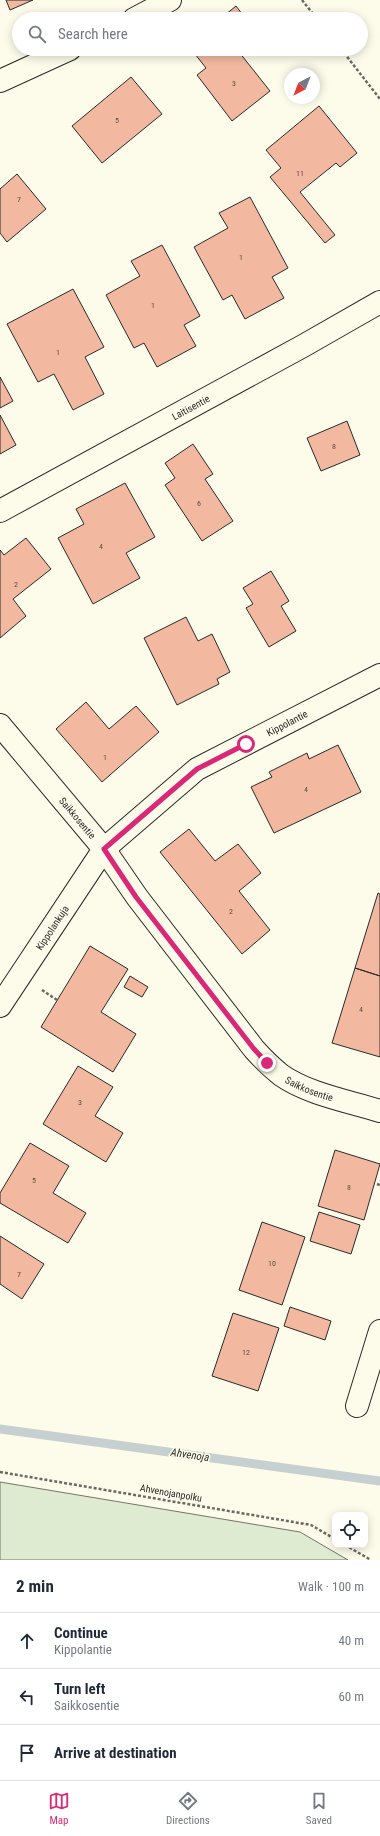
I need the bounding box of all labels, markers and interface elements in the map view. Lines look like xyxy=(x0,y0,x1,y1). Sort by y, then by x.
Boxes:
search box xyxy=(12,12,368,56)
icon: search xyxy=(26,23,48,45)
text: Search here xyxy=(58,25,128,43)
north arrow xyxy=(284,68,320,104)
house number: 3 xyxy=(232,79,236,88)
house number: 5 xyxy=(115,116,119,125)
house number: 11 xyxy=(296,169,304,178)
house number: 7 xyxy=(17,195,21,204)
house number: 1 xyxy=(239,253,243,262)
house number: 1 xyxy=(151,301,155,310)
house number: 1 xyxy=(56,348,60,357)
street label: Laitisentie xyxy=(170,392,212,422)
house number: 8 xyxy=(332,442,336,451)
house number: 6 xyxy=(197,499,201,508)
house number: 4 xyxy=(99,542,103,551)
house number: 2 xyxy=(14,580,18,589)
street label: Kippolantie xyxy=(265,708,309,738)
route start xyxy=(237,735,255,753)
house number: 1 xyxy=(103,753,107,762)
house number: 4 xyxy=(304,785,308,794)
street label: Saikkosentie xyxy=(57,795,98,841)
street label: Kippolankuja xyxy=(33,903,71,952)
house number: 2 xyxy=(229,907,233,916)
house number: 4 xyxy=(359,1005,363,1014)
route end xyxy=(258,1054,276,1072)
street label: Saikkosentie xyxy=(284,1074,335,1103)
house number: 3 xyxy=(78,1098,82,1107)
house number: 5 xyxy=(32,1176,36,1185)
house number: 8 xyxy=(347,1183,351,1192)
house number: 10 xyxy=(268,1259,276,1268)
house number: 7 xyxy=(17,1270,21,1279)
house number: 12 xyxy=(242,1348,250,1357)
water label: Ahvenoja xyxy=(169,1446,210,1464)
street label: Ahvenojanpolku xyxy=(139,1482,203,1504)
map controls xyxy=(332,1512,368,1548)
button: locate xyxy=(332,1512,368,1548)
text: 2 min xyxy=(16,1576,54,1596)
text: Walk · 100 m xyxy=(298,1579,364,1594)
text: Continue xyxy=(54,1624,108,1642)
icon: ahead xyxy=(16,1630,38,1652)
text: 40 m xyxy=(338,1633,364,1648)
text: Kippolantie xyxy=(54,1642,112,1657)
text: Turn left xyxy=(54,1680,105,1698)
icon: left xyxy=(16,1686,38,1708)
text: 60 m xyxy=(338,1689,364,1704)
text: Saikkosentie xyxy=(54,1698,119,1713)
icon: arrive xyxy=(16,1742,38,1764)
text: Arrive at destination xyxy=(54,1744,177,1762)
tab: Map xyxy=(48,1790,70,1827)
tab: Directions xyxy=(166,1790,210,1827)
tab: Saved xyxy=(306,1790,332,1827)

